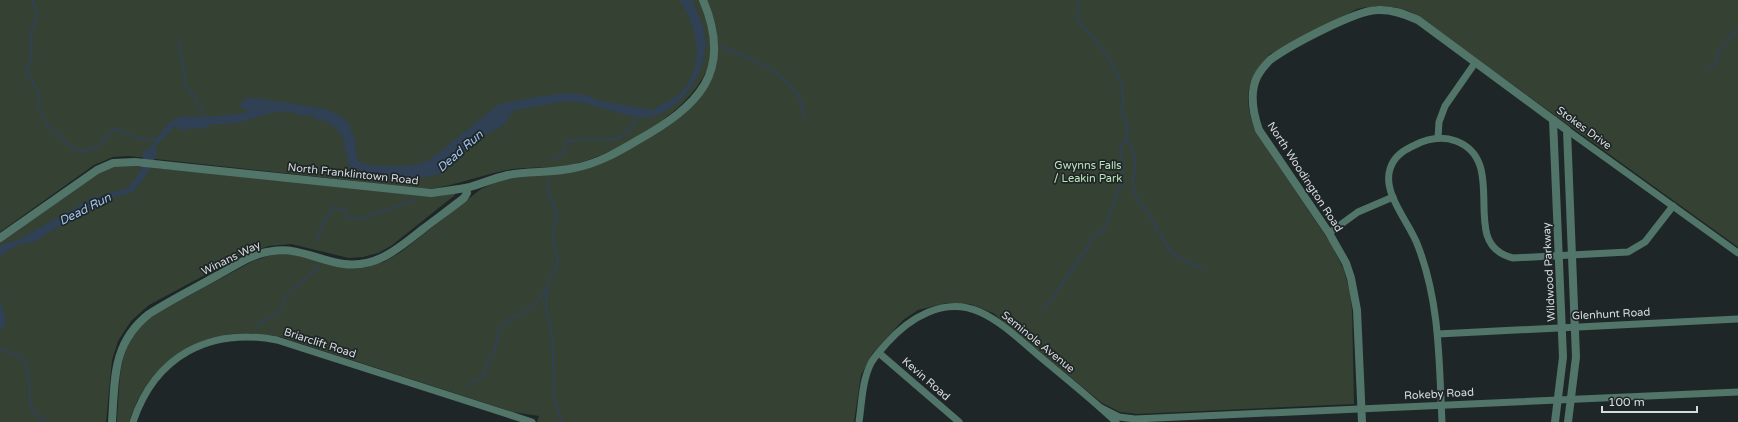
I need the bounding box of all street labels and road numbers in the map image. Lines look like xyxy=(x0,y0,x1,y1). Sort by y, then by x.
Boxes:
street label: Stokes Drive xyxy=(1554,104,1614,152)
street label: North Woodington Road xyxy=(1265,119,1346,235)
street label: North Franklintown Road xyxy=(287,161,419,187)
street label: Wildwood Parkway xyxy=(1540,222,1558,322)
street label: Winans Way xyxy=(199,238,263,278)
street label: Glenhunt Road xyxy=(1571,305,1651,323)
street label: Seminole Avenue xyxy=(999,308,1077,376)
street label: Briarclift Road xyxy=(282,325,358,361)
street label: Kevin Road xyxy=(899,355,953,403)
street label: Rokeby Road xyxy=(1404,386,1474,402)

